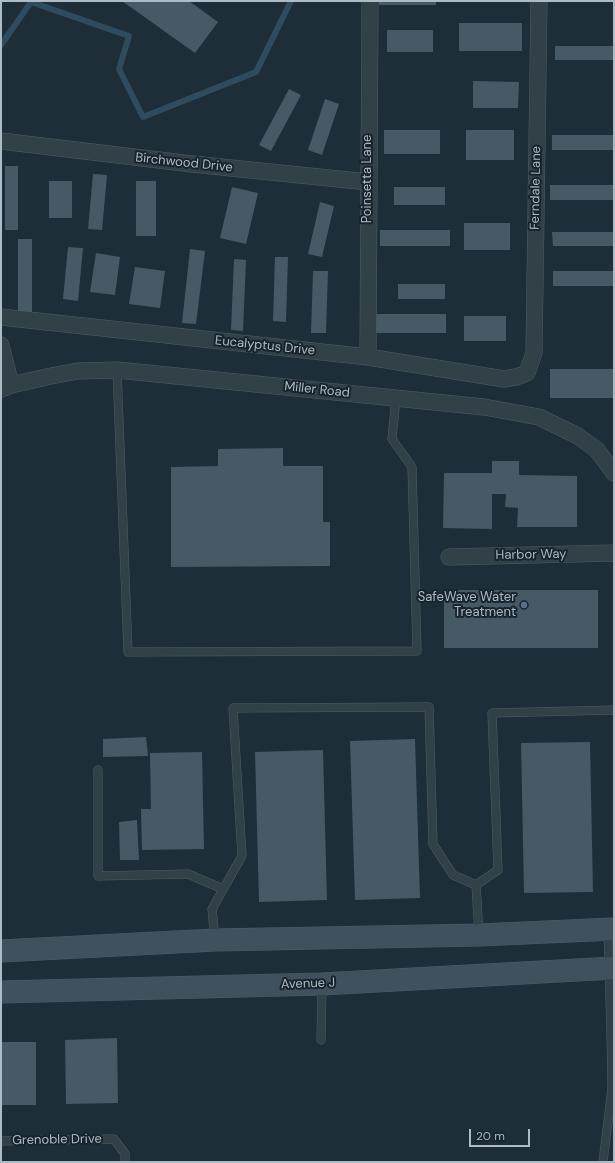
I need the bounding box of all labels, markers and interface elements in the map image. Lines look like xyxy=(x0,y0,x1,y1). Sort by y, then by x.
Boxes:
street label: Poinsetta Lane xyxy=(360,135,376,223)
street label: Ferndale Lane xyxy=(527,146,545,230)
street label: Birchwood Drive xyxy=(134,150,234,176)
street label: Eucalyptus Drive xyxy=(214,333,316,359)
street label: Miller Road xyxy=(283,379,351,401)
street label: Harbor Way xyxy=(495,547,567,563)
place label: SafeWave Water Treatment xyxy=(418,590,516,621)
marker: SafeWave Water Treatment xyxy=(519,600,529,610)
street label: Avenue J xyxy=(281,975,335,993)
scale bar xyxy=(471,1121,532,1147)
text: 20 m xyxy=(476,1128,505,1144)
street label: Grenoble Drive xyxy=(12,1131,102,1149)

